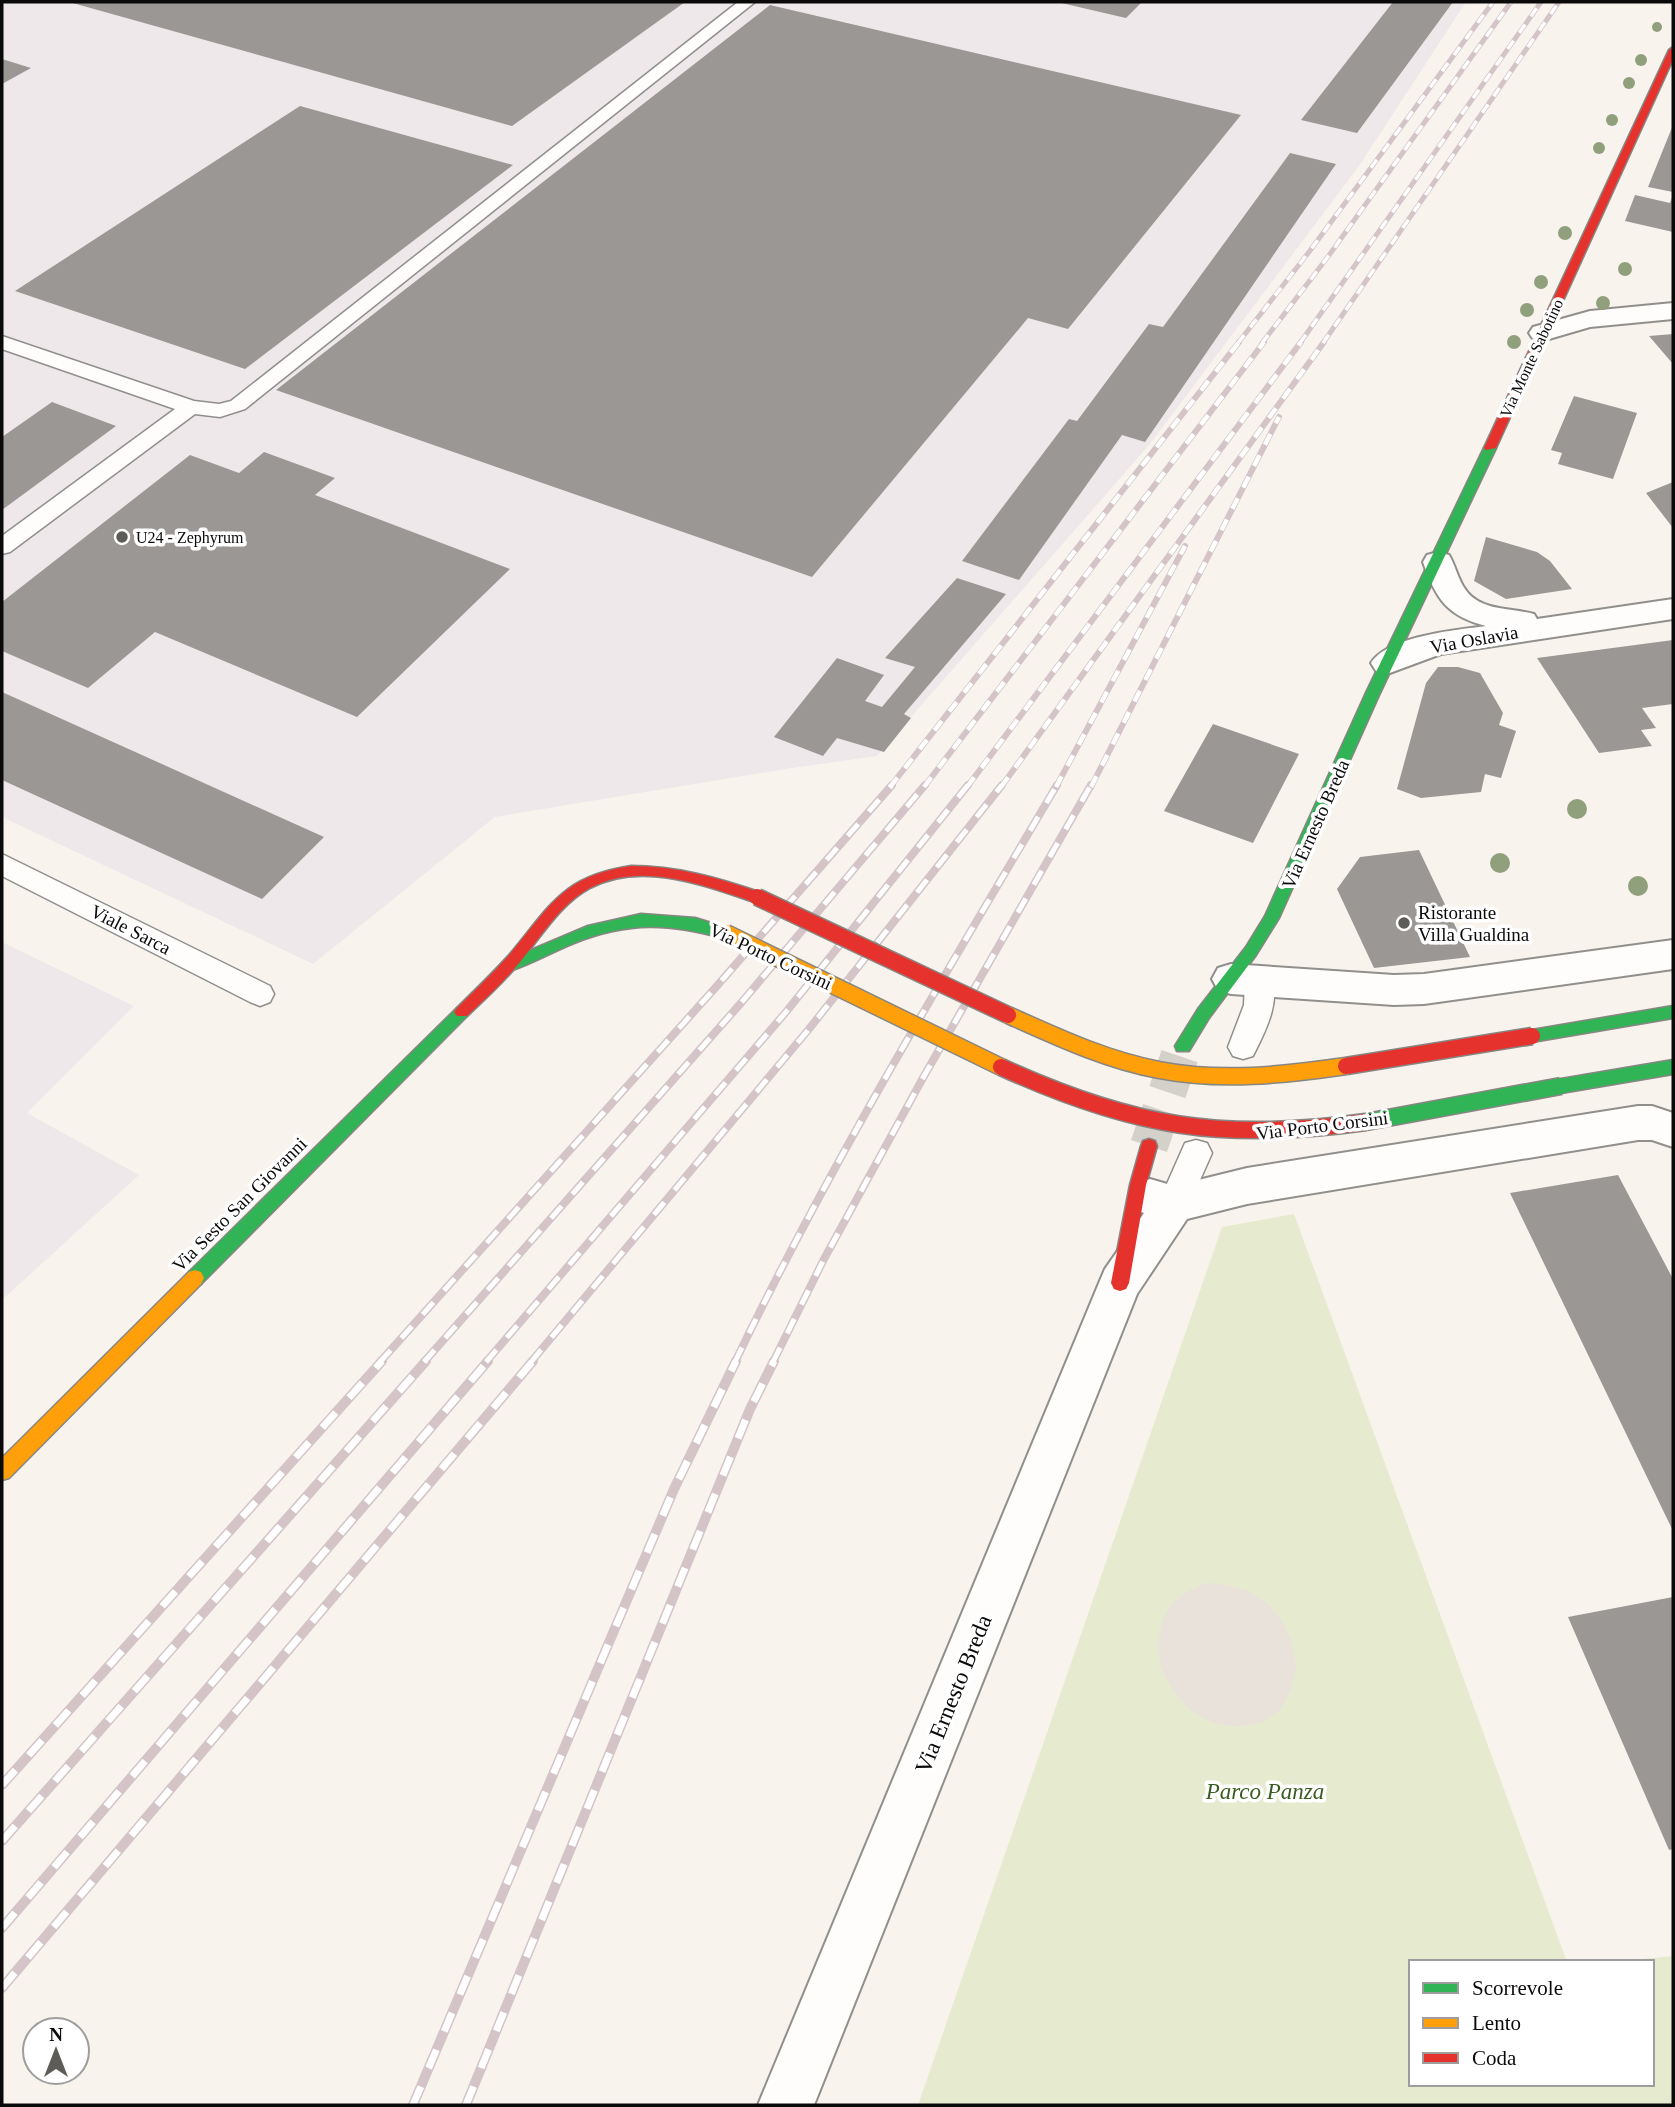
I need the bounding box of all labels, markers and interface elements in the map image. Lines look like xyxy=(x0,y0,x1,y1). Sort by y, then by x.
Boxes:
street label: Via Monte Sabotino xyxy=(1497,296,1566,420)
marker: U24 - Zephyrum xyxy=(114,529,130,545)
place label: U24 - Zephyrum xyxy=(136,529,244,547)
street label: Via Oslavia xyxy=(1428,621,1520,658)
street label: Via Ernesto Breda xyxy=(1278,756,1354,892)
street label: Viale Sarca xyxy=(87,900,175,959)
place label: Ristorante Villa Gualdina xyxy=(1418,902,1530,945)
marker: Ristorante Villa Gualdina xyxy=(1396,915,1412,931)
street label: Via Porto Corsini xyxy=(706,919,835,994)
street label: Via Porto Corsini xyxy=(1255,1107,1389,1144)
street label: Via Sesto San Giovanni xyxy=(168,1133,311,1276)
street label: Via Ernesto Breda xyxy=(910,1611,997,1777)
park label: Parco Panza xyxy=(1205,1779,1324,1804)
legend xyxy=(1409,1960,1654,2086)
text: Scorrevole xyxy=(1472,1976,1563,2000)
text: Lento xyxy=(1472,2011,1521,2035)
north arrow xyxy=(21,2016,91,2086)
text: N xyxy=(49,2024,63,2045)
text: Coda xyxy=(1472,2046,1517,2070)

